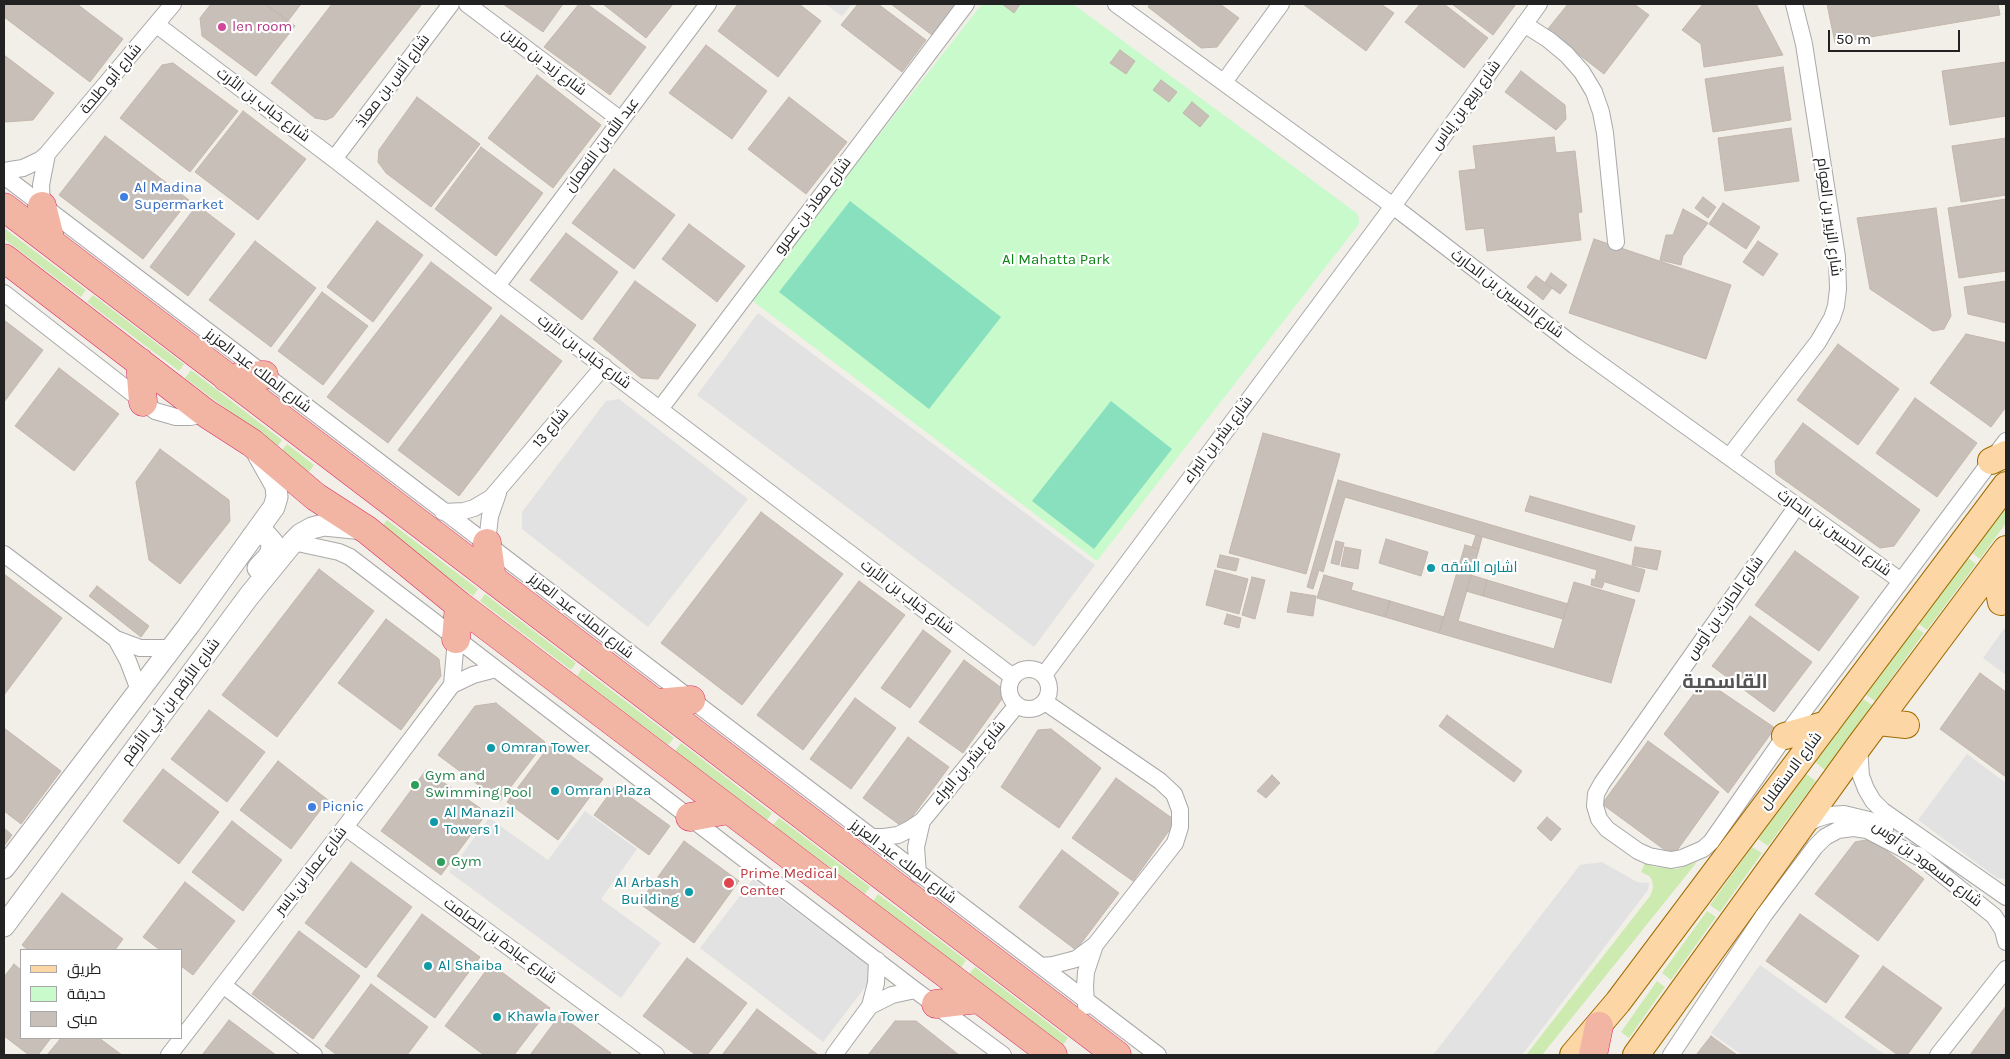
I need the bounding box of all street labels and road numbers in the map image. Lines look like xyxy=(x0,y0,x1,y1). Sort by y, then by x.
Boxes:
street label: شارع زيد بن مزين xyxy=(498,24,590,100)
street label: شارع أنس بن معاذ xyxy=(352,31,434,131)
street label: شارع أبو طلحة xyxy=(76,40,146,118)
street label: شارع ربيع بن إياس xyxy=(1427,57,1505,153)
street label: شارع خباب بن الأرت xyxy=(213,64,313,146)
street label: عبد الله بن النعمان xyxy=(561,94,643,196)
street label: شارع معاذ بن عمرو xyxy=(771,154,855,258)
street label: شارع الزبير بن العوام xyxy=(1813,157,1845,277)
street label: شارع الحسين بن الحارث xyxy=(1447,246,1567,342)
street label: شارع خباب بن الأرت xyxy=(534,311,634,393)
street label: شارع الملك عبد العزيز xyxy=(201,325,315,417)
street label: شارع بشر بن البراء xyxy=(1179,393,1257,487)
street label: شارع 13 xyxy=(529,404,573,452)
street label: شارع الحسين بن الحارث xyxy=(1773,486,1895,580)
street label: شارع الحارث بن أوس xyxy=(1683,553,1767,663)
street label: شارع خباب بن الأرت xyxy=(857,556,957,638)
street label: شارع الملك عبد العزيز xyxy=(525,569,637,663)
street label: شارع الأرقم بن أبي الأرقم xyxy=(118,635,224,767)
street label: شارع بشر بن البراء xyxy=(928,717,1010,809)
street label: شارع الاستقلال xyxy=(1756,729,1826,813)
street label: شارع الملك عبد العزيز xyxy=(846,816,960,908)
street label: شارع مسعود بن أوس xyxy=(1869,817,1985,911)
street label: شارع عمار بن ياسر xyxy=(271,823,351,919)
street label: شارع عبادة بن الصامت xyxy=(440,894,560,988)

